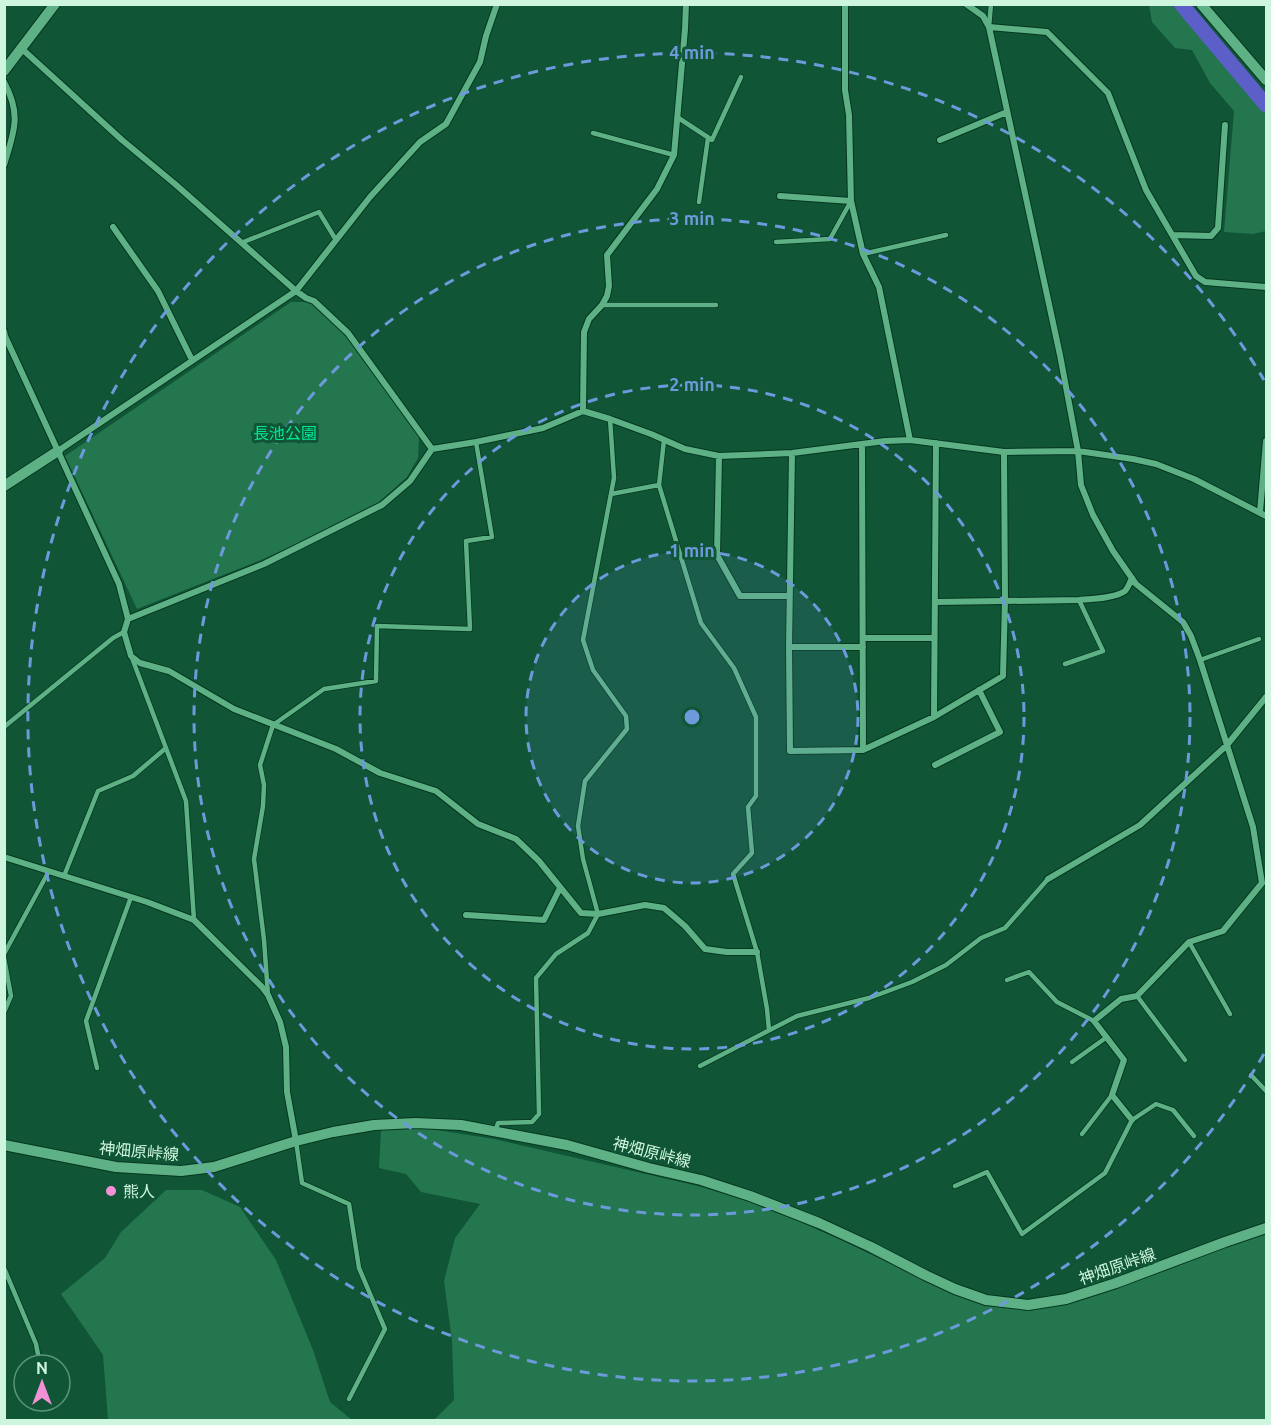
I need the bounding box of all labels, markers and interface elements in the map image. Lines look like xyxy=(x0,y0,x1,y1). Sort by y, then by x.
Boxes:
text: 4 min xyxy=(669,42,715,62)
text: 3 min xyxy=(669,208,715,228)
text: 2 min xyxy=(669,374,715,394)
park label: 長池公園 xyxy=(253,424,317,442)
text: 1 min xyxy=(669,540,715,560)
centre of rings xyxy=(682,707,702,727)
street label: 神畑原峠線 xyxy=(611,1134,693,1170)
street label: 神畑原峠線 xyxy=(98,1139,180,1163)
place label: 熊人 xyxy=(123,1182,155,1200)
marker: 熊人 xyxy=(104,1184,118,1198)
street label: 神畑原峠線 xyxy=(1076,1244,1158,1288)
north arrow xyxy=(12,1353,72,1413)
text: N xyxy=(36,1359,48,1377)

